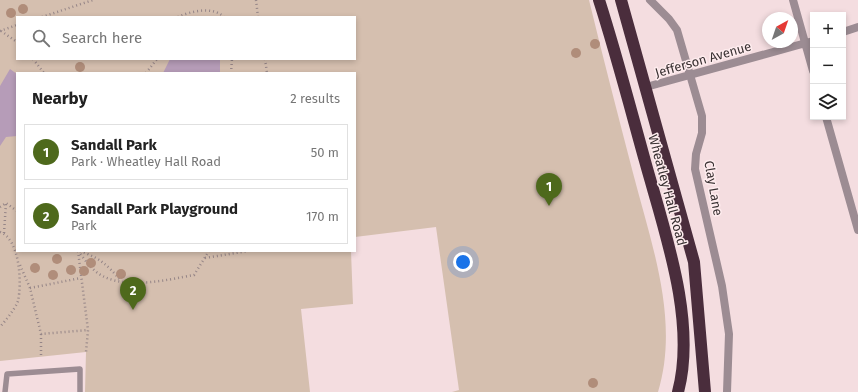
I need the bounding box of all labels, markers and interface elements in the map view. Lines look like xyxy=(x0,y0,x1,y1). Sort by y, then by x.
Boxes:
north arrow xyxy=(762,12,798,48)
map controls xyxy=(810,12,846,120)
button: + xyxy=(810,12,846,48)
search box xyxy=(16,16,356,60)
icon: search xyxy=(30,27,52,49)
text: Search here xyxy=(62,29,142,47)
street label: Jefferson Avenue xyxy=(653,39,753,80)
button: − xyxy=(810,48,846,84)
button: layers xyxy=(810,84,846,120)
text: Nearby xyxy=(32,88,87,109)
text: 2 results xyxy=(290,91,340,106)
street label: Wheatley Hall Road xyxy=(645,133,690,247)
text: Sandall Park xyxy=(71,136,157,154)
text: 1 xyxy=(43,145,49,160)
text: 50 m xyxy=(311,145,339,160)
text: Park · Wheatley Hall Road xyxy=(71,154,221,169)
street label: Clay Lane xyxy=(701,159,726,217)
pin: 1 xyxy=(536,173,562,206)
text: Sandall Park Playground xyxy=(71,200,238,218)
text: 2 xyxy=(43,209,49,224)
text: 170 m xyxy=(306,209,339,224)
text: Park xyxy=(71,218,97,233)
your location xyxy=(453,252,473,272)
pin: 2 xyxy=(120,277,146,310)

